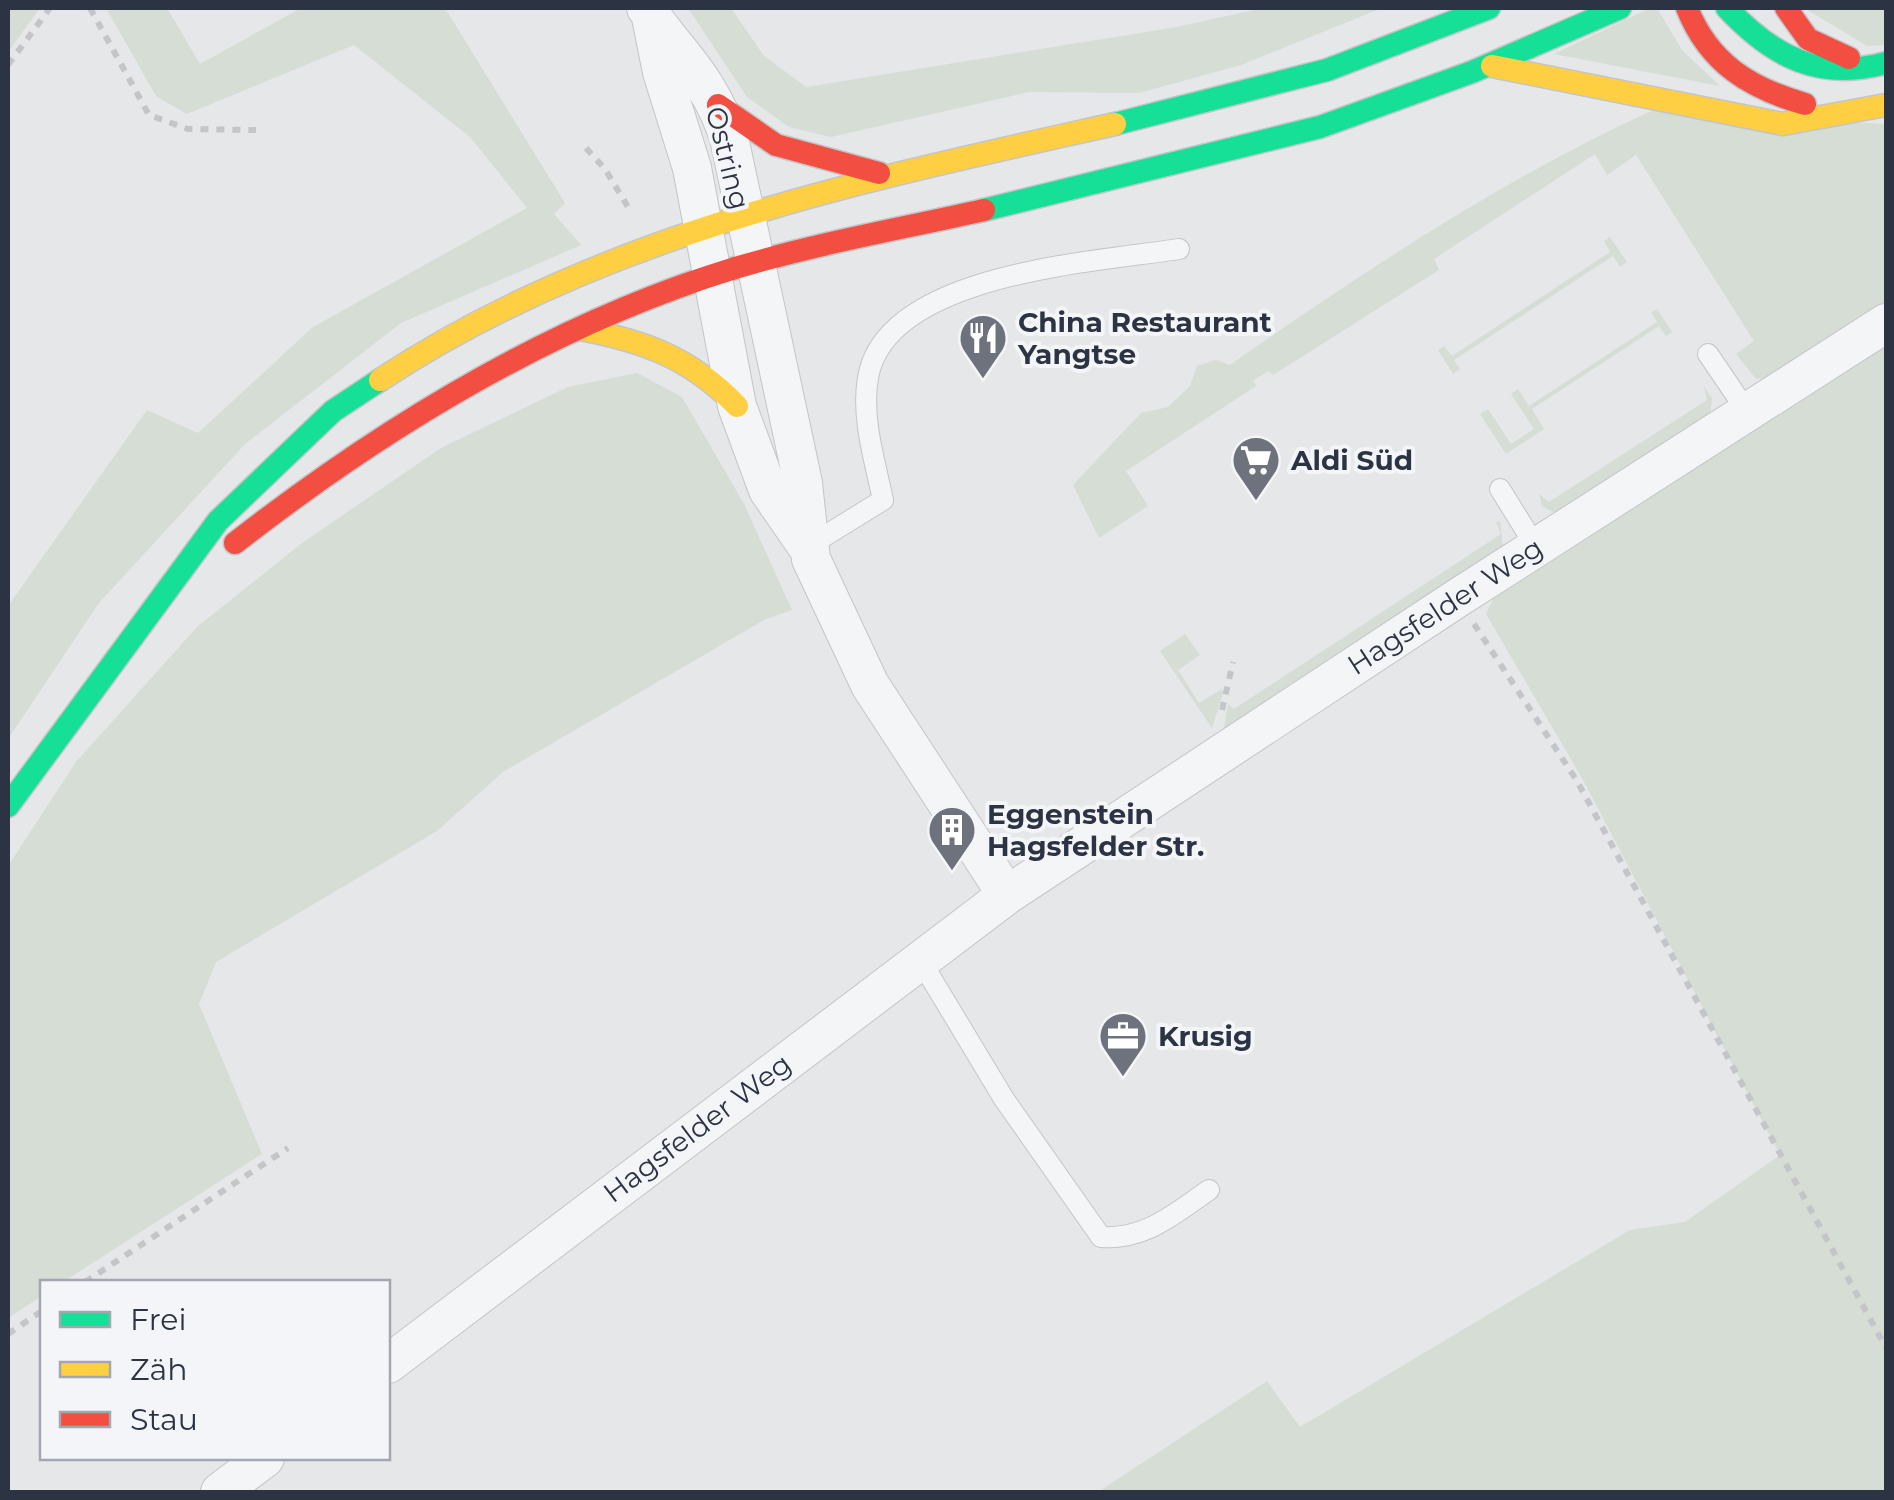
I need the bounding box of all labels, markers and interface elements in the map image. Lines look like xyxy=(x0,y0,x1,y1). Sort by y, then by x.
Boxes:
street label: Ostring xyxy=(699,103,757,213)
place label: China Restaurant Yangtse xyxy=(1017,305,1272,371)
restaurant icon: China Restaurant Yangtse xyxy=(957,312,1009,380)
supermarket icon: Aldi Süd xyxy=(1230,434,1282,502)
place label: Aldi Süd xyxy=(1290,443,1413,477)
street label: Hagsfelder Weg xyxy=(1341,530,1549,682)
place label: Eggenstein Hagsfelder Str. xyxy=(987,797,1204,863)
building icon: Eggenstein Hagsfelder Str. xyxy=(926,804,978,872)
office icon: Krusig xyxy=(1097,1010,1149,1078)
place label: Krusig xyxy=(1158,1019,1253,1053)
street label: Hagsfelder Weg xyxy=(597,1046,797,1210)
legend xyxy=(40,1280,390,1460)
text: Frei xyxy=(130,1301,187,1338)
text: Zäh xyxy=(130,1351,188,1388)
text: Stau xyxy=(130,1401,198,1438)

